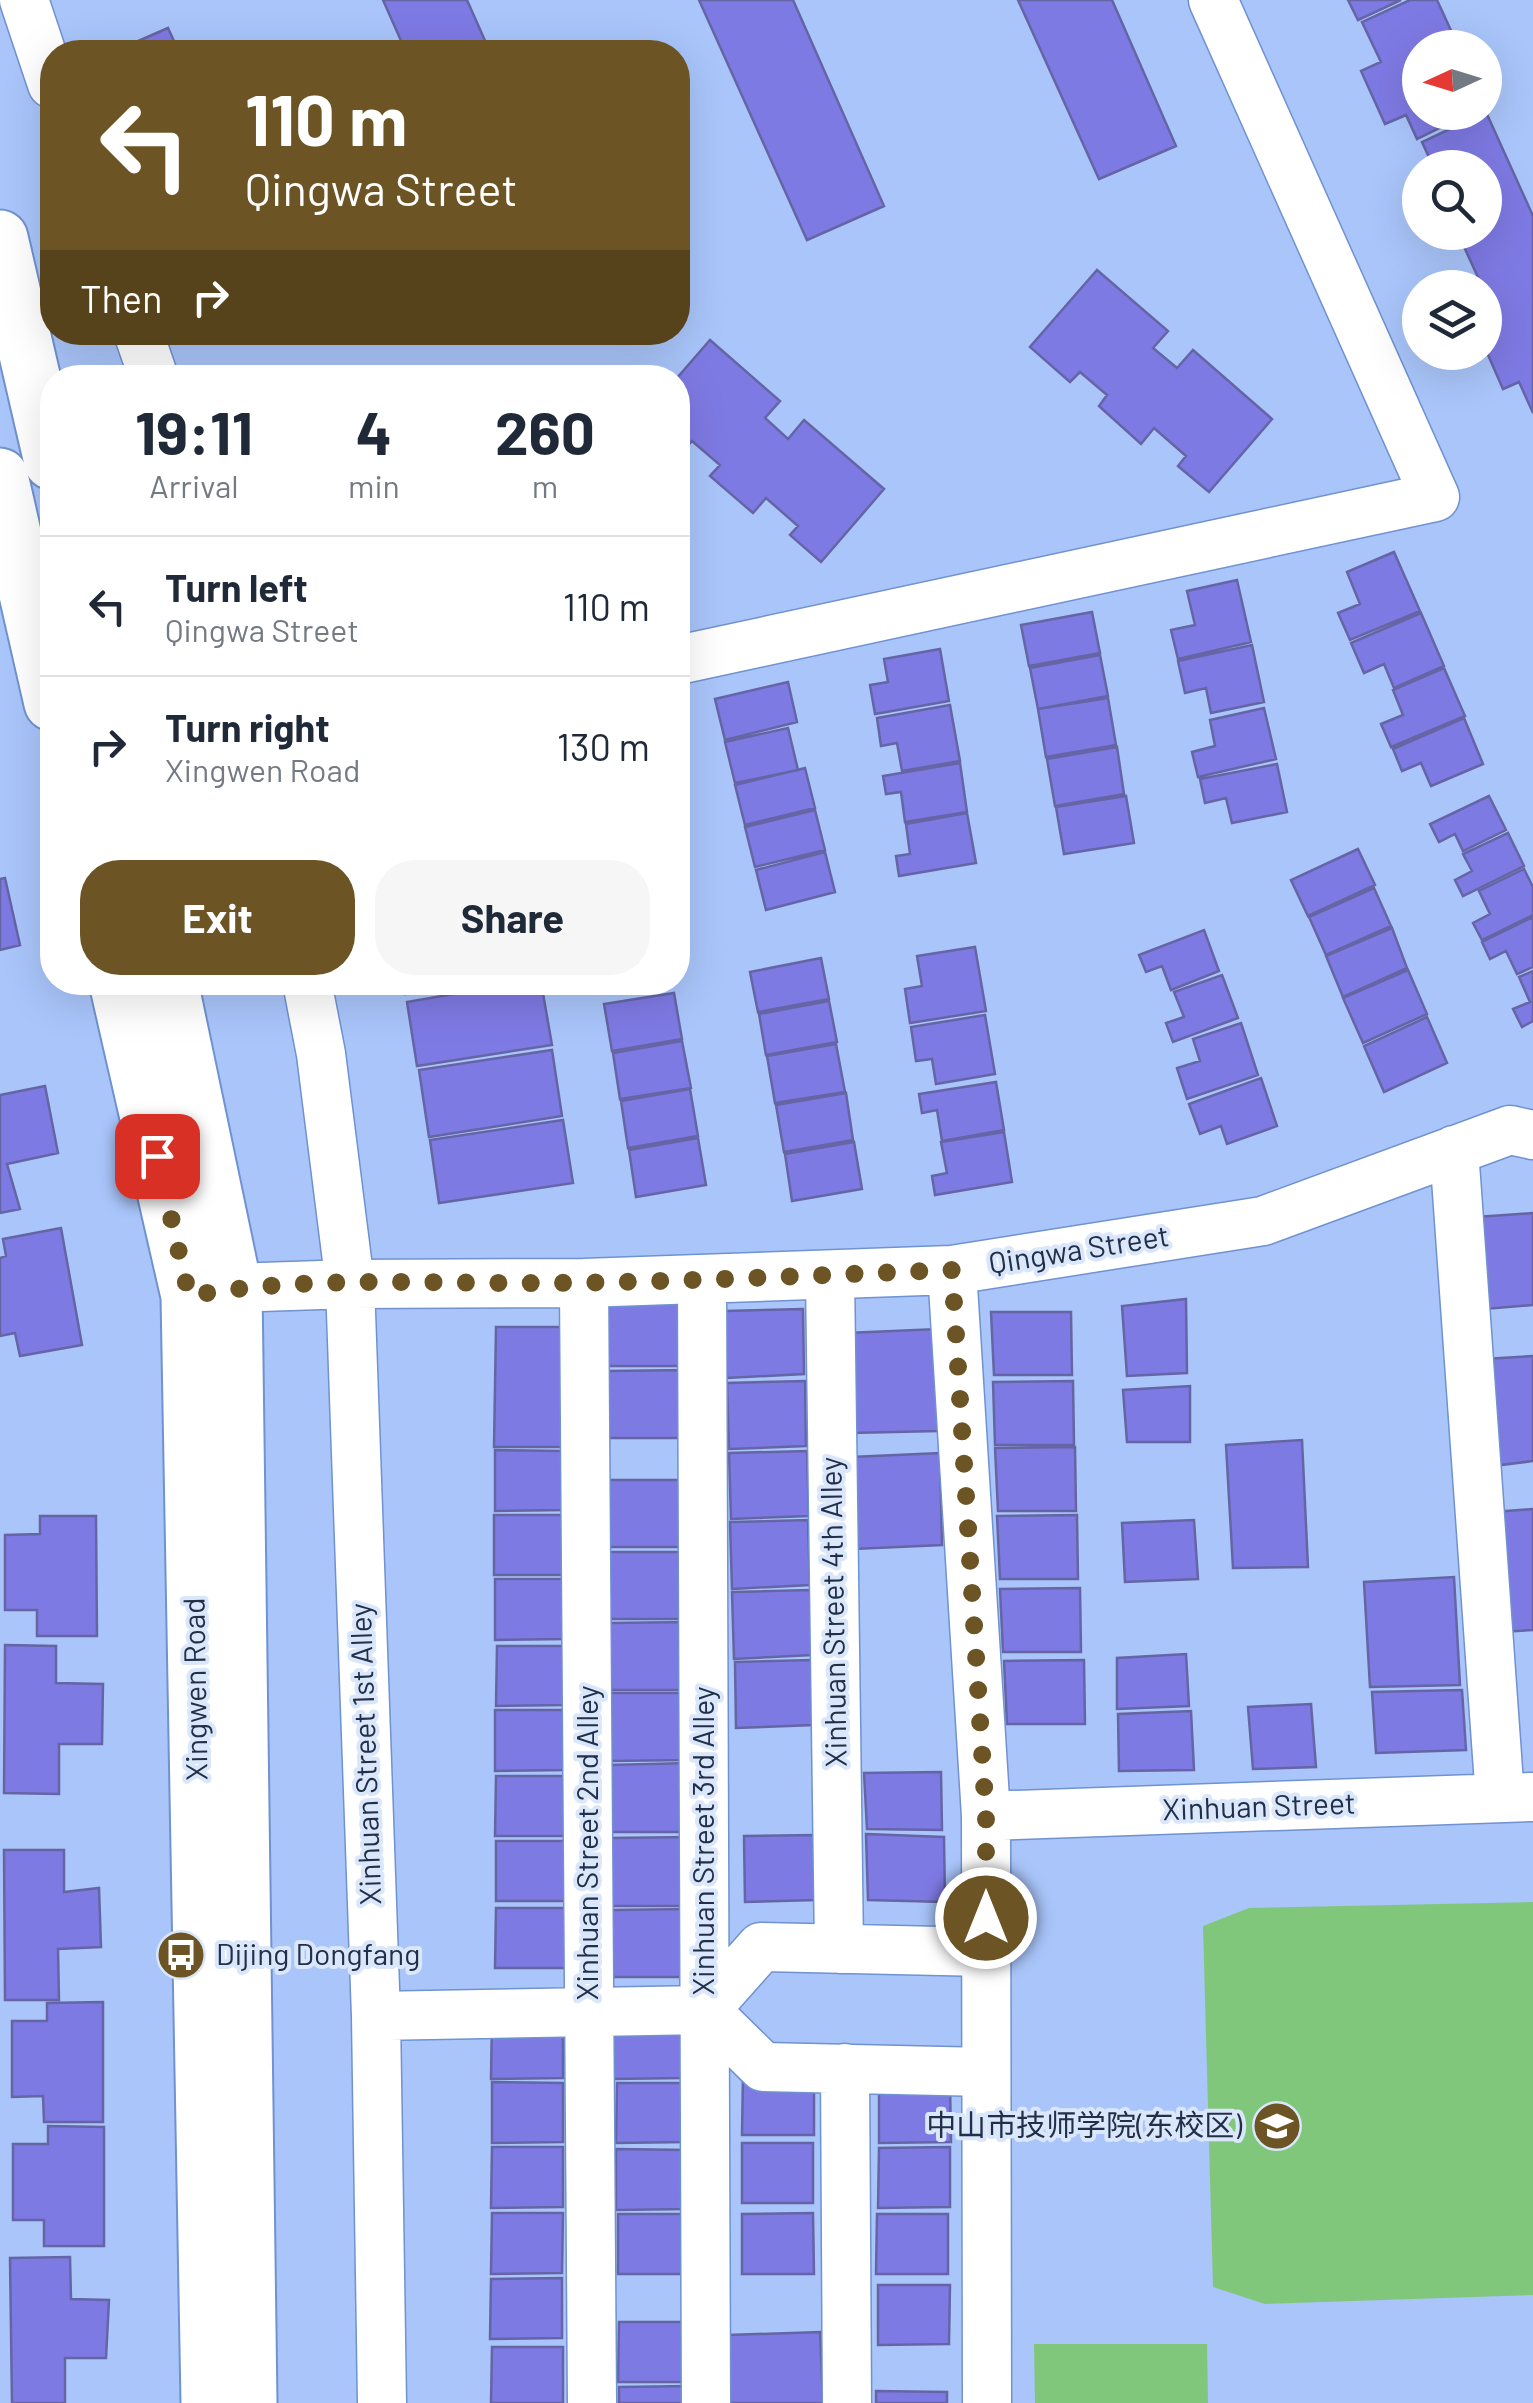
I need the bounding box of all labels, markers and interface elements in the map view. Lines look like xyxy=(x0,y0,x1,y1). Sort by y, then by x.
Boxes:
north arrow xyxy=(1402,30,1502,130)
map controls xyxy=(1402,30,1502,370)
text: 110 m xyxy=(245,76,407,160)
icon: left xyxy=(80,80,210,210)
button: search xyxy=(1402,150,1502,250)
text: Qingwa Street xyxy=(245,161,518,215)
icon: right xyxy=(183,270,238,325)
button: layers xyxy=(1402,270,1502,370)
text: Then xyxy=(80,275,163,321)
text: 19:11 xyxy=(135,395,253,467)
text: 4 xyxy=(356,395,392,467)
text: 260 xyxy=(495,395,595,467)
text: Arrival xyxy=(149,466,239,504)
text: min xyxy=(348,466,400,504)
text: m xyxy=(532,466,558,504)
text: Turn left xyxy=(165,564,308,610)
icon: left xyxy=(80,579,135,634)
text: 110 m xyxy=(563,583,650,629)
text: Qingwa Street xyxy=(165,610,359,648)
text: Turn right xyxy=(165,704,330,750)
icon: right xyxy=(80,719,135,774)
text: 130 m xyxy=(557,723,650,769)
text: Xingwen Road xyxy=(165,750,360,788)
button: Exit xyxy=(80,860,355,975)
button: Share xyxy=(375,860,650,975)
pin xyxy=(115,1114,200,1199)
icon: arrive xyxy=(130,1129,185,1184)
street label: Qingwa Street xyxy=(986,1216,1171,1280)
street label: Xinhuan Street 4th Alley xyxy=(811,1456,853,1767)
street label: Xingwen Road xyxy=(174,1597,214,1781)
street label: Xinhuan Street 1st Alley xyxy=(341,1602,387,1906)
street label: Xinhuan Street 2nd Alley xyxy=(568,1685,604,2000)
street label: Xinhuan Street 3rd Alley xyxy=(684,1686,720,1996)
street label: Xinhuan Street xyxy=(1162,1784,1356,1826)
position arrow xyxy=(934,1866,1038,1970)
bus stop icon: Dijing Dongfang xyxy=(155,1929,207,1981)
place label: Dijing Dongfang xyxy=(216,1935,420,1971)
school or university icon: 中山市技师学院(东校区) xyxy=(1251,2100,1303,2152)
place label: 中山市技师学院(东校区) xyxy=(926,2106,1242,2142)

